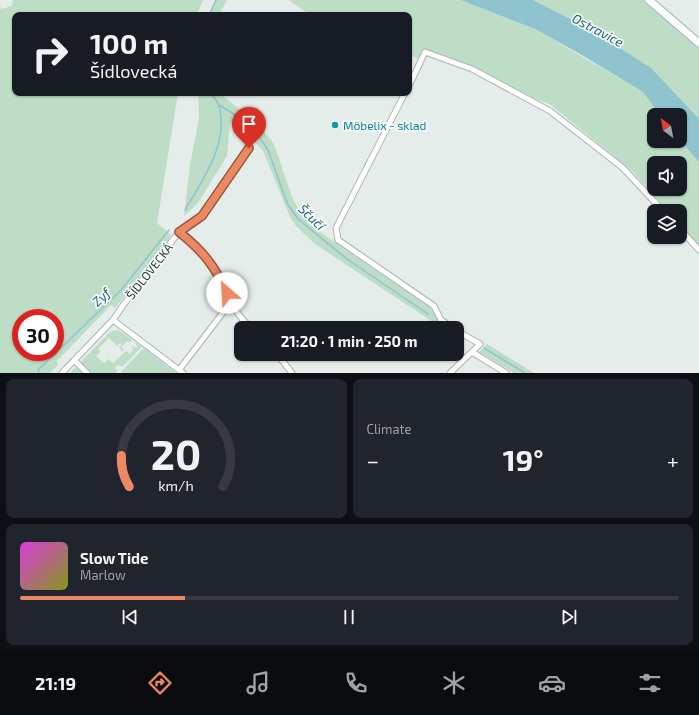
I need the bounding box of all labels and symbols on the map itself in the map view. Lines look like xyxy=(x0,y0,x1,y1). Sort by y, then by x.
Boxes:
water label: Ostravice xyxy=(570,10,626,50)
pin xyxy=(232,107,266,148)
north arrow xyxy=(647,108,687,148)
place label: Möbelix - sklad xyxy=(343,118,426,132)
marker: Möbelix - sklad xyxy=(330,120,340,130)
water label: Ščučí xyxy=(295,201,330,235)
street label: ŠÍDLOVECKÁ xyxy=(123,240,176,302)
position arrow xyxy=(206,272,248,314)
water label: Zyf xyxy=(89,284,114,309)
speed limit sign: 30 xyxy=(12,309,64,361)

